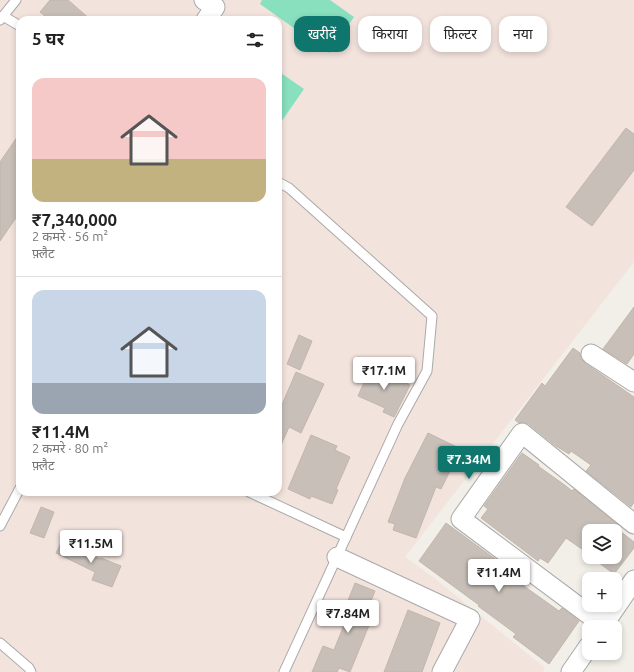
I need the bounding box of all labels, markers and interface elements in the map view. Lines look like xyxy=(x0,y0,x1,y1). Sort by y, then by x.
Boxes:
chip: खरीदें xyxy=(294,16,350,52)
chip: किराया xyxy=(358,16,422,52)
chip: फ़िल्टर xyxy=(430,16,491,52)
chip: नया xyxy=(499,16,547,52)
text: 5 घर xyxy=(32,29,64,48)
icon: filters xyxy=(244,29,266,51)
icon: home xyxy=(113,104,185,176)
text: ₹7,340,000 xyxy=(32,210,117,229)
text: 2 कमरे · 56 m² xyxy=(32,229,108,243)
text: फ़्लैट xyxy=(32,246,55,260)
icon: home xyxy=(113,316,185,388)
pin: ₹17.1M xyxy=(351,357,417,391)
text: ₹17.1M xyxy=(362,363,406,377)
text: ₹11.4M xyxy=(32,422,90,441)
text: 2 कमरे · 80 m² xyxy=(32,441,108,455)
pin: ₹7.34M xyxy=(436,446,502,480)
text: ₹7.34M xyxy=(447,452,491,466)
text: फ़्लैट xyxy=(32,458,55,472)
map controls xyxy=(582,524,622,660)
button: layers xyxy=(582,524,622,564)
pin: ₹11.5M xyxy=(58,530,124,564)
text: ₹11.5M xyxy=(69,536,113,550)
pin: ₹11.4M xyxy=(466,559,532,593)
text: ₹11.4M xyxy=(477,565,521,579)
button: + xyxy=(582,572,622,612)
pin: ₹7.84M xyxy=(315,600,381,634)
text: ₹7.84M xyxy=(326,606,370,620)
button: − xyxy=(582,620,622,660)

